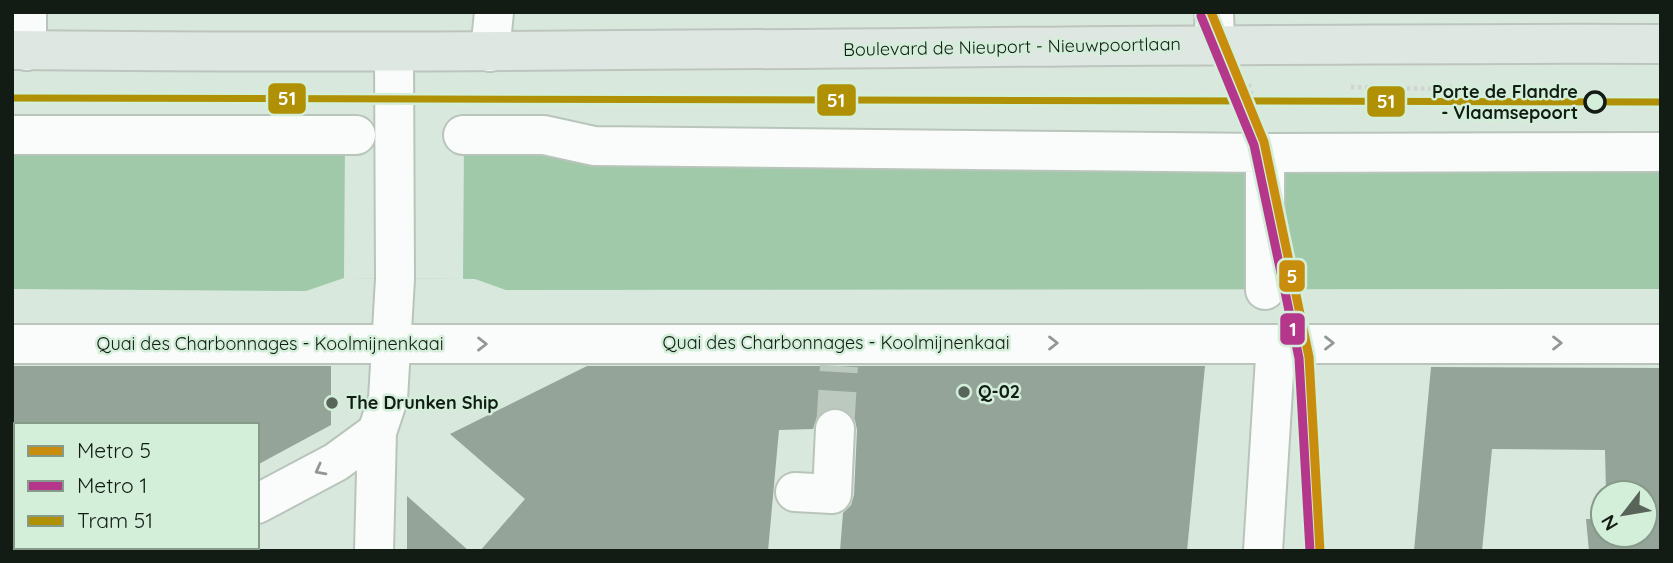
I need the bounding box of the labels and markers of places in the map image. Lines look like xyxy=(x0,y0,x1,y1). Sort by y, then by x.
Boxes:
place label: Porte de Flandre - Vlaamsepoort xyxy=(1432,80,1578,124)
marker: Porte de Flandre - Vlaamsepoort xyxy=(1584,91,1606,113)
place label: Q-02 xyxy=(978,380,1020,403)
marker: Q-02 xyxy=(956,384,972,400)
place label: The Drunken Ship xyxy=(346,391,499,414)
marker: The Drunken Ship xyxy=(324,395,340,411)

